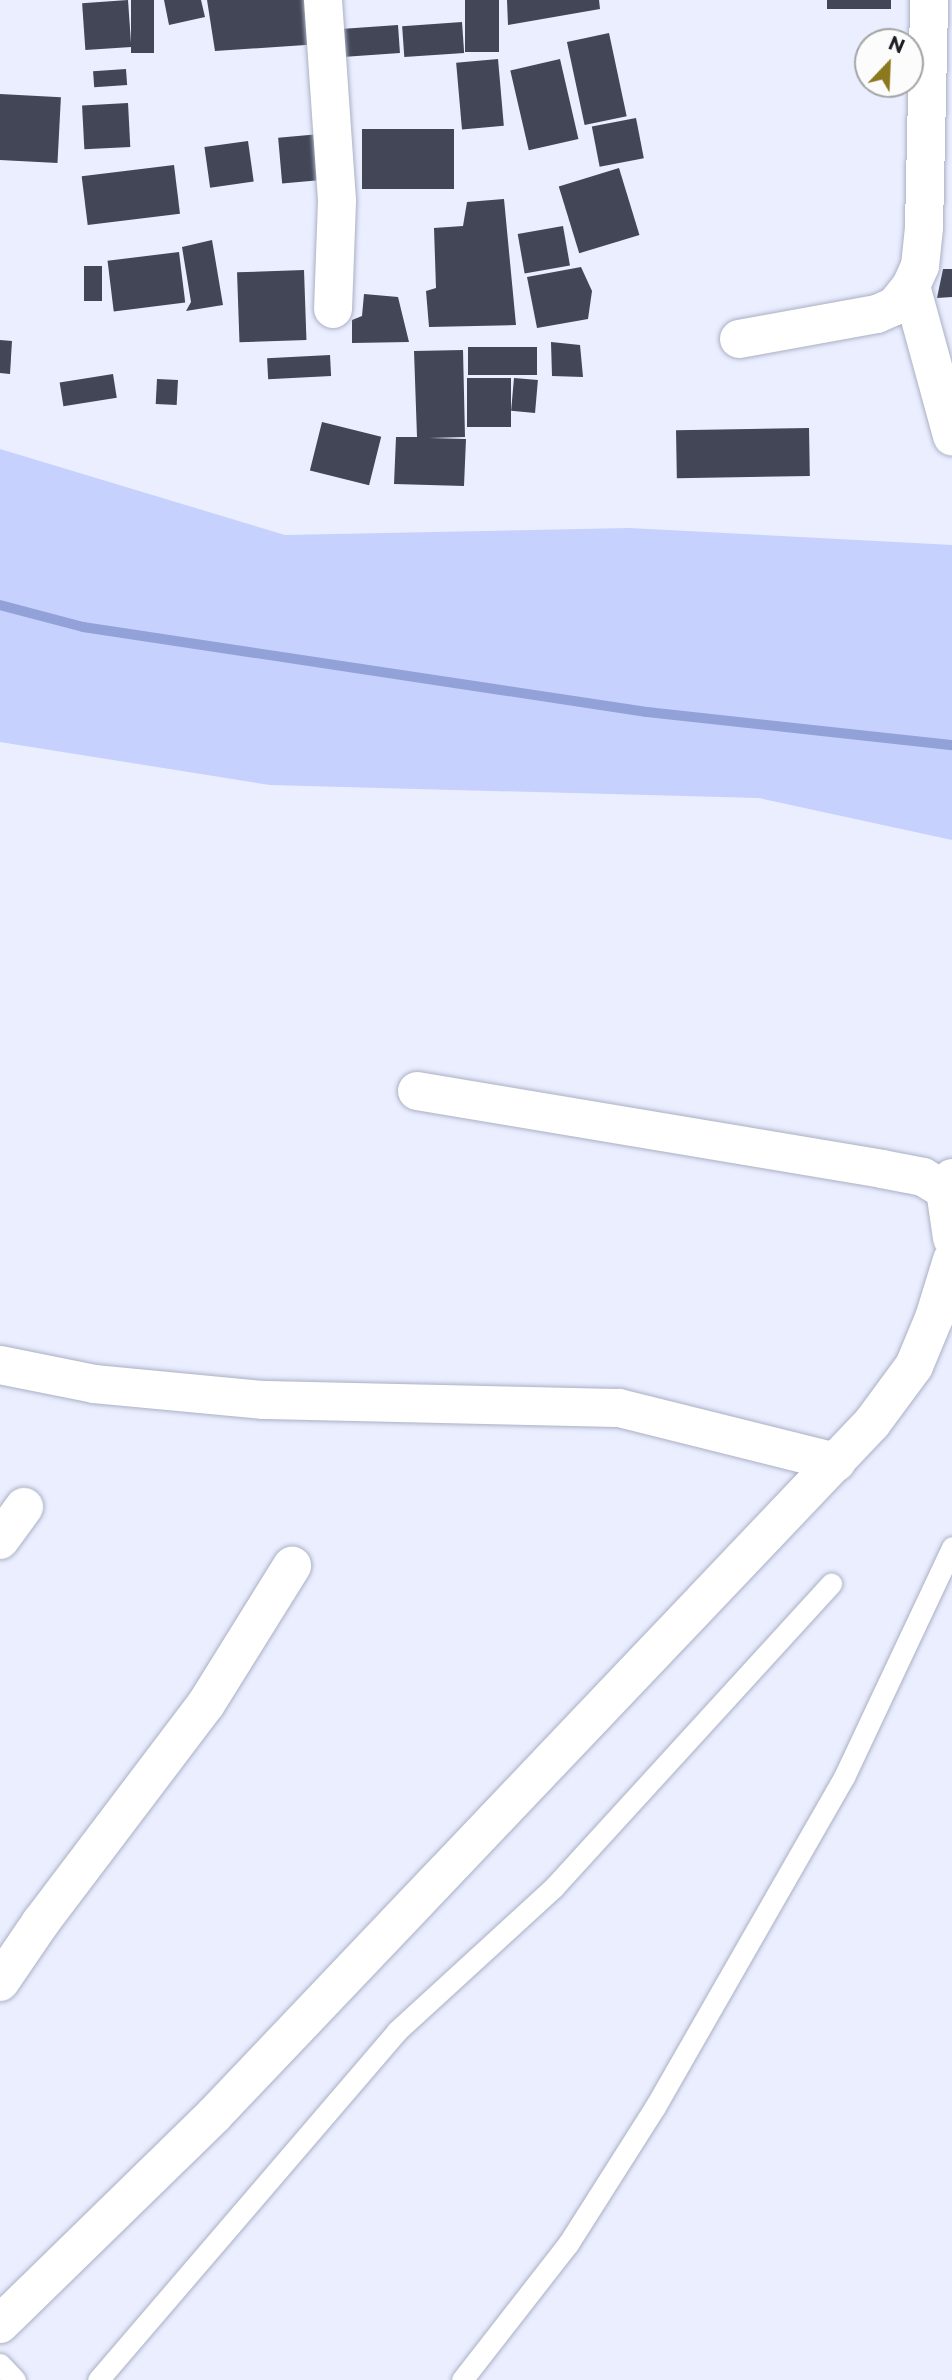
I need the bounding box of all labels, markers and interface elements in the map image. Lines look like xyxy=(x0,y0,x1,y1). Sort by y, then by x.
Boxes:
north arrow xyxy=(854,28,924,98)
text: N xyxy=(885,31,908,59)

